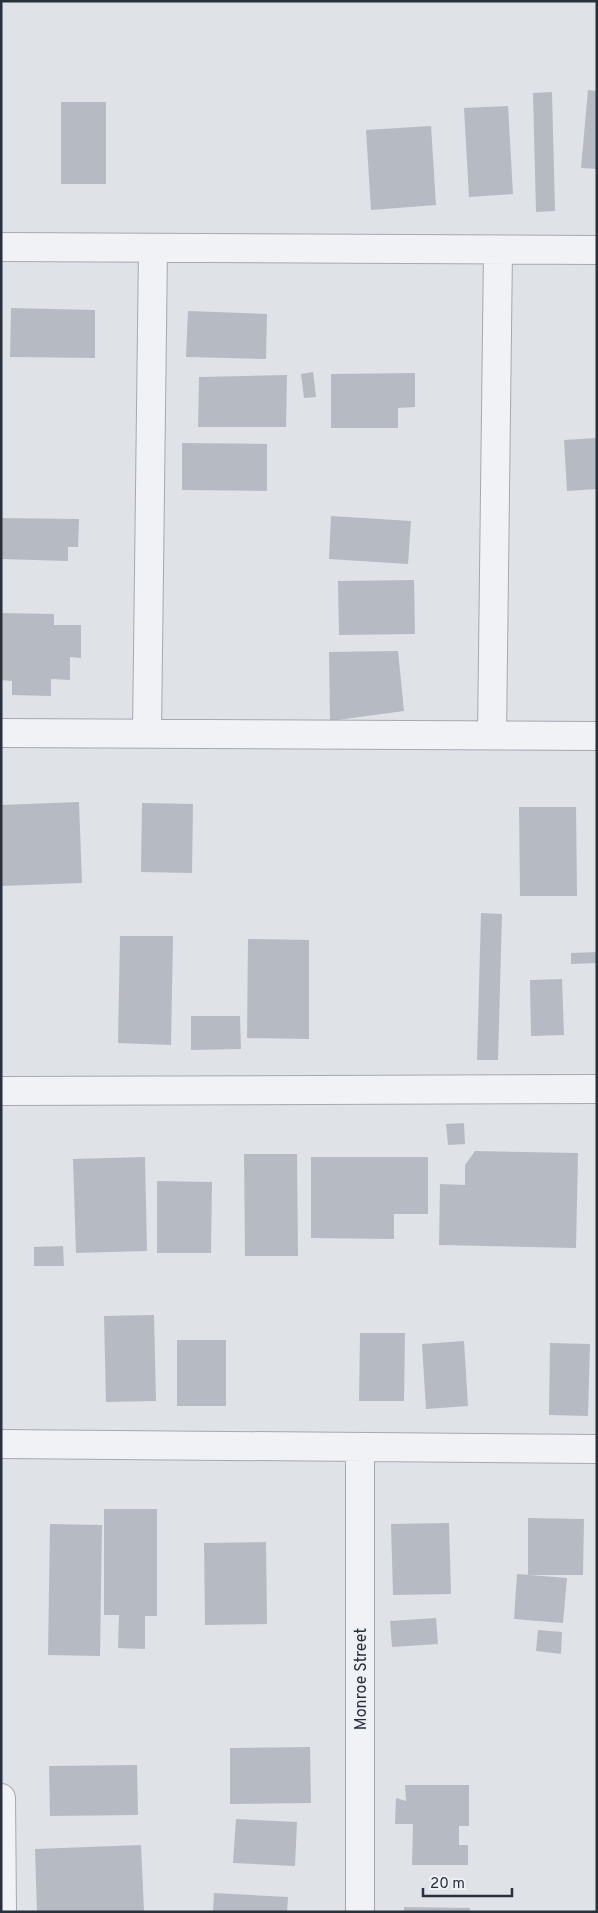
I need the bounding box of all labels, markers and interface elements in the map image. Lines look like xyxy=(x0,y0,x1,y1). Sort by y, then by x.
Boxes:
street label: Monroe Street xyxy=(352,1628,372,1730)
scale bar xyxy=(423,1866,512,1898)
text: 20 m xyxy=(430,1875,465,1894)

